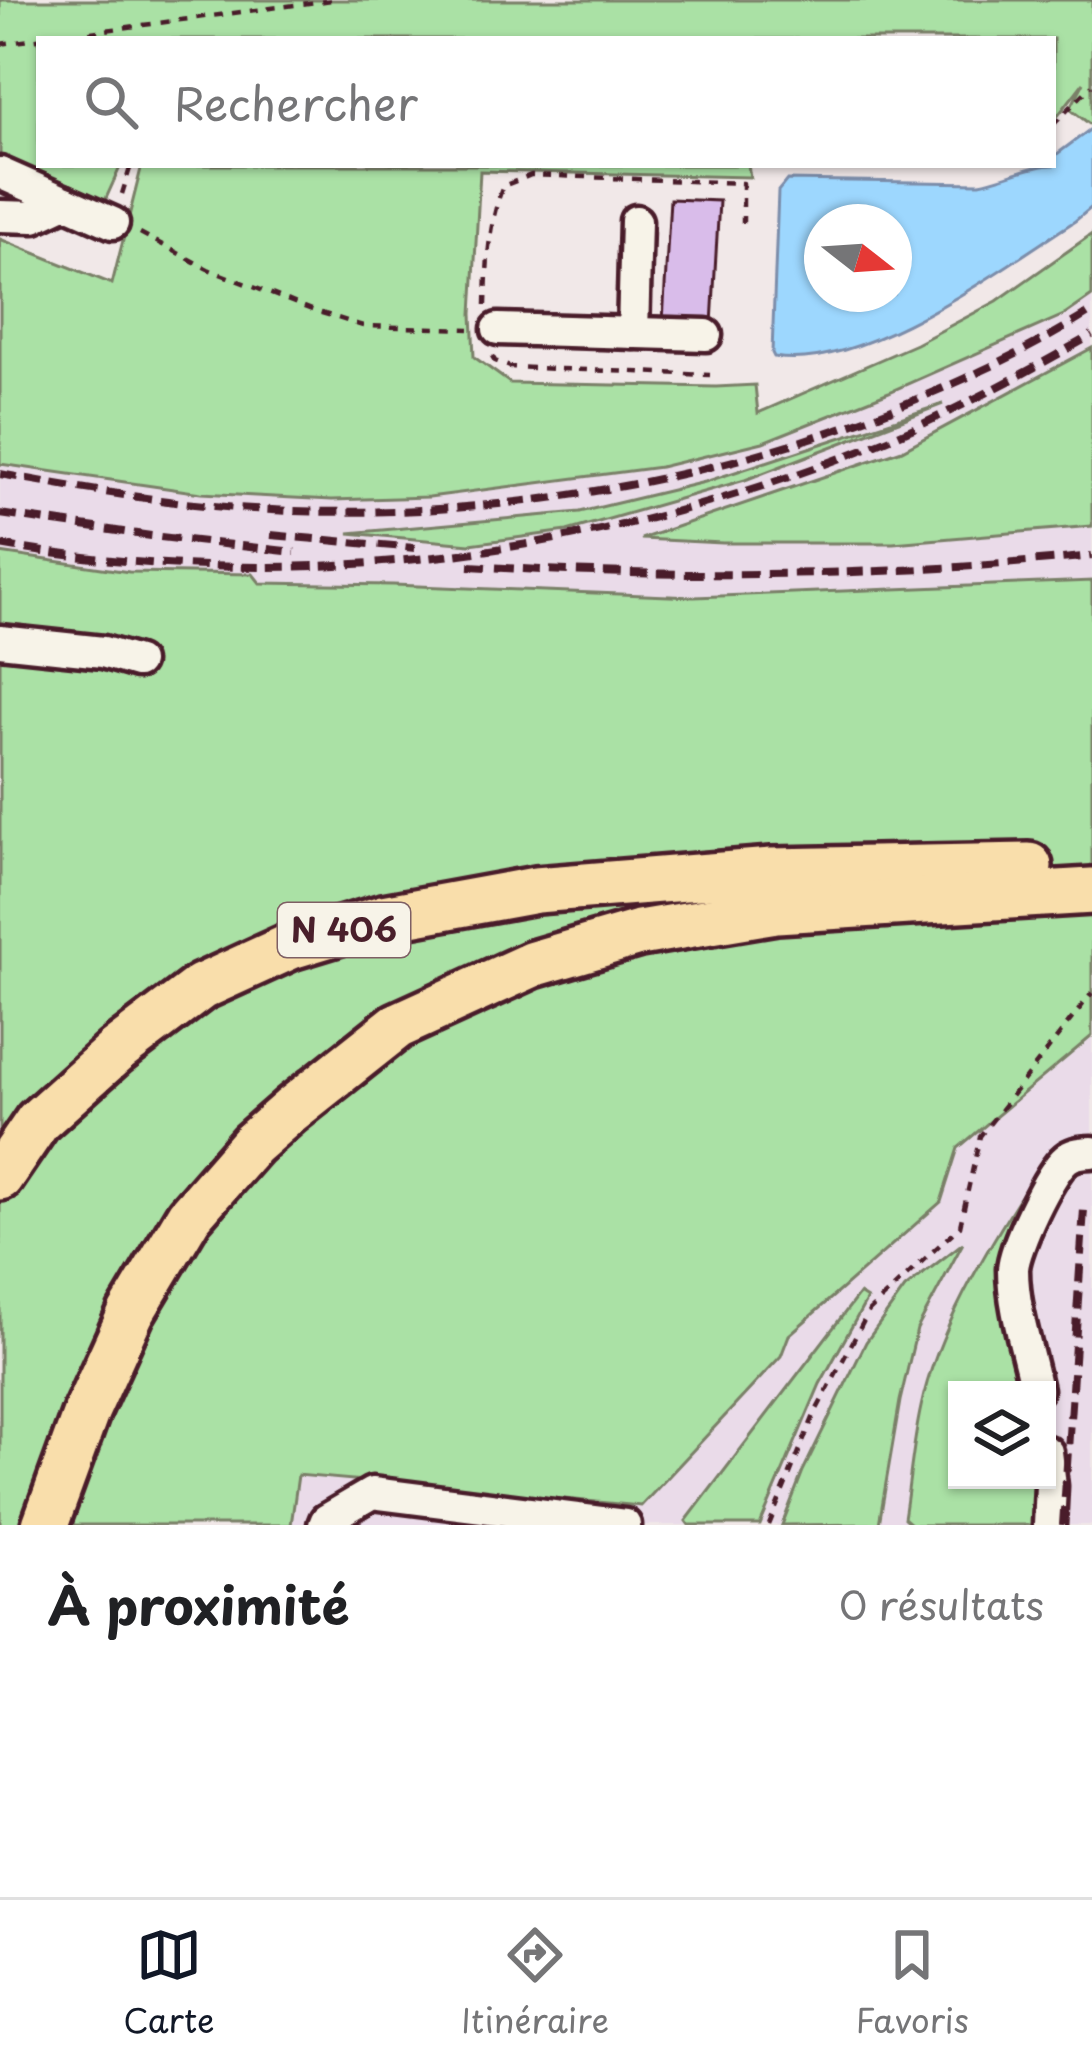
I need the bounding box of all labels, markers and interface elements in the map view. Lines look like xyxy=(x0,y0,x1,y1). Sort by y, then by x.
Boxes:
search box xyxy=(36,36,1056,168)
text: Rechercher xyxy=(174,68,418,136)
icon: search xyxy=(78,69,144,135)
north arrow xyxy=(804,204,912,312)
road number: N 406 xyxy=(278,903,410,957)
map controls xyxy=(948,1381,1056,1489)
button: layers xyxy=(948,1381,1056,1489)
text: À proximité xyxy=(48,1565,349,1642)
text: 0 résultats xyxy=(839,1574,1044,1633)
tab: Carte xyxy=(123,1922,215,2044)
tab: Itinéraire xyxy=(461,1922,609,2044)
tab: Favoris xyxy=(855,1922,969,2044)

